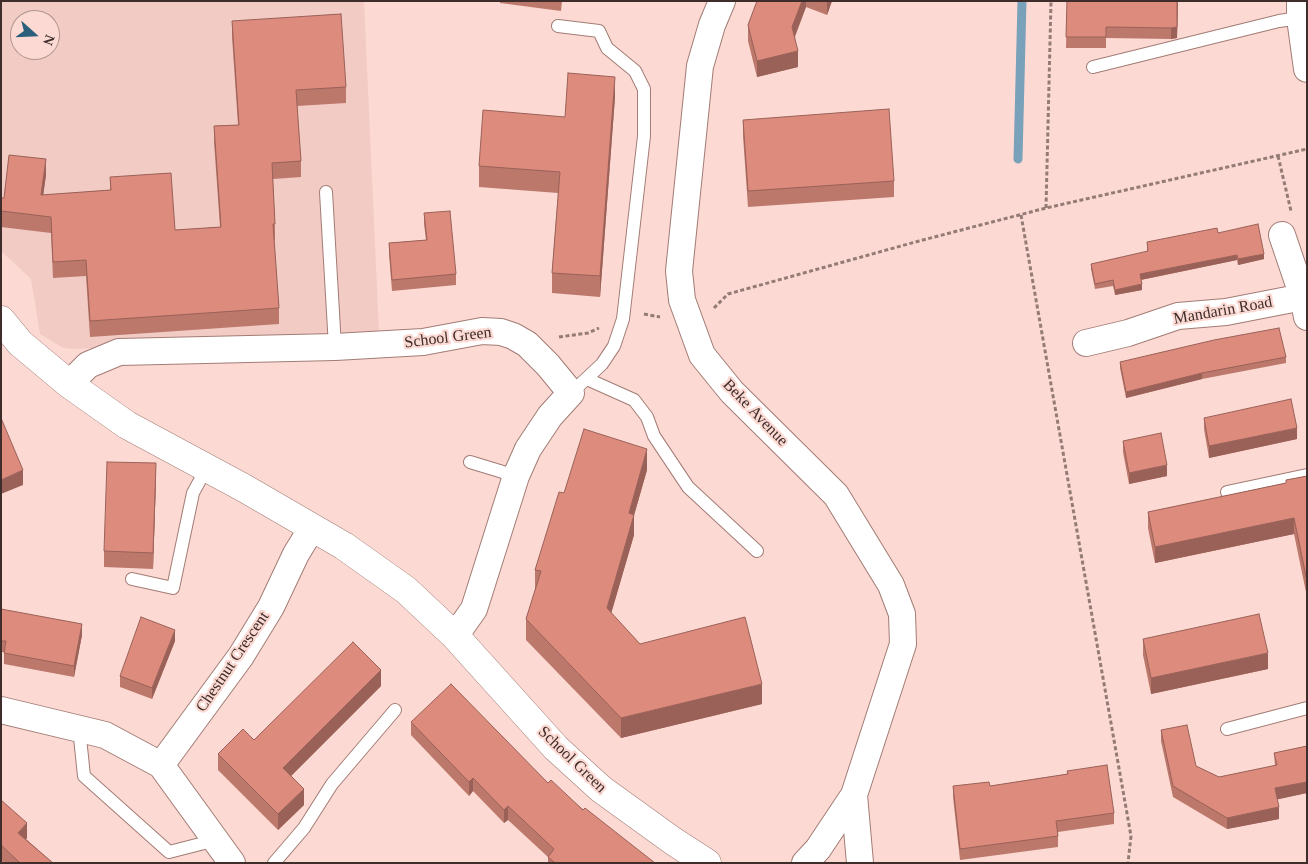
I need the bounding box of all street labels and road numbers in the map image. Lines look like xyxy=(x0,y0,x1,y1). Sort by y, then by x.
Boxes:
street label: Mandarin Road xyxy=(1172,293,1274,329)
street label: School Green xyxy=(403,323,493,353)
street label: Beke Avenue xyxy=(718,376,792,450)
street label: Chestnut Crescent xyxy=(192,608,274,716)
street label: School Green xyxy=(534,723,610,797)

